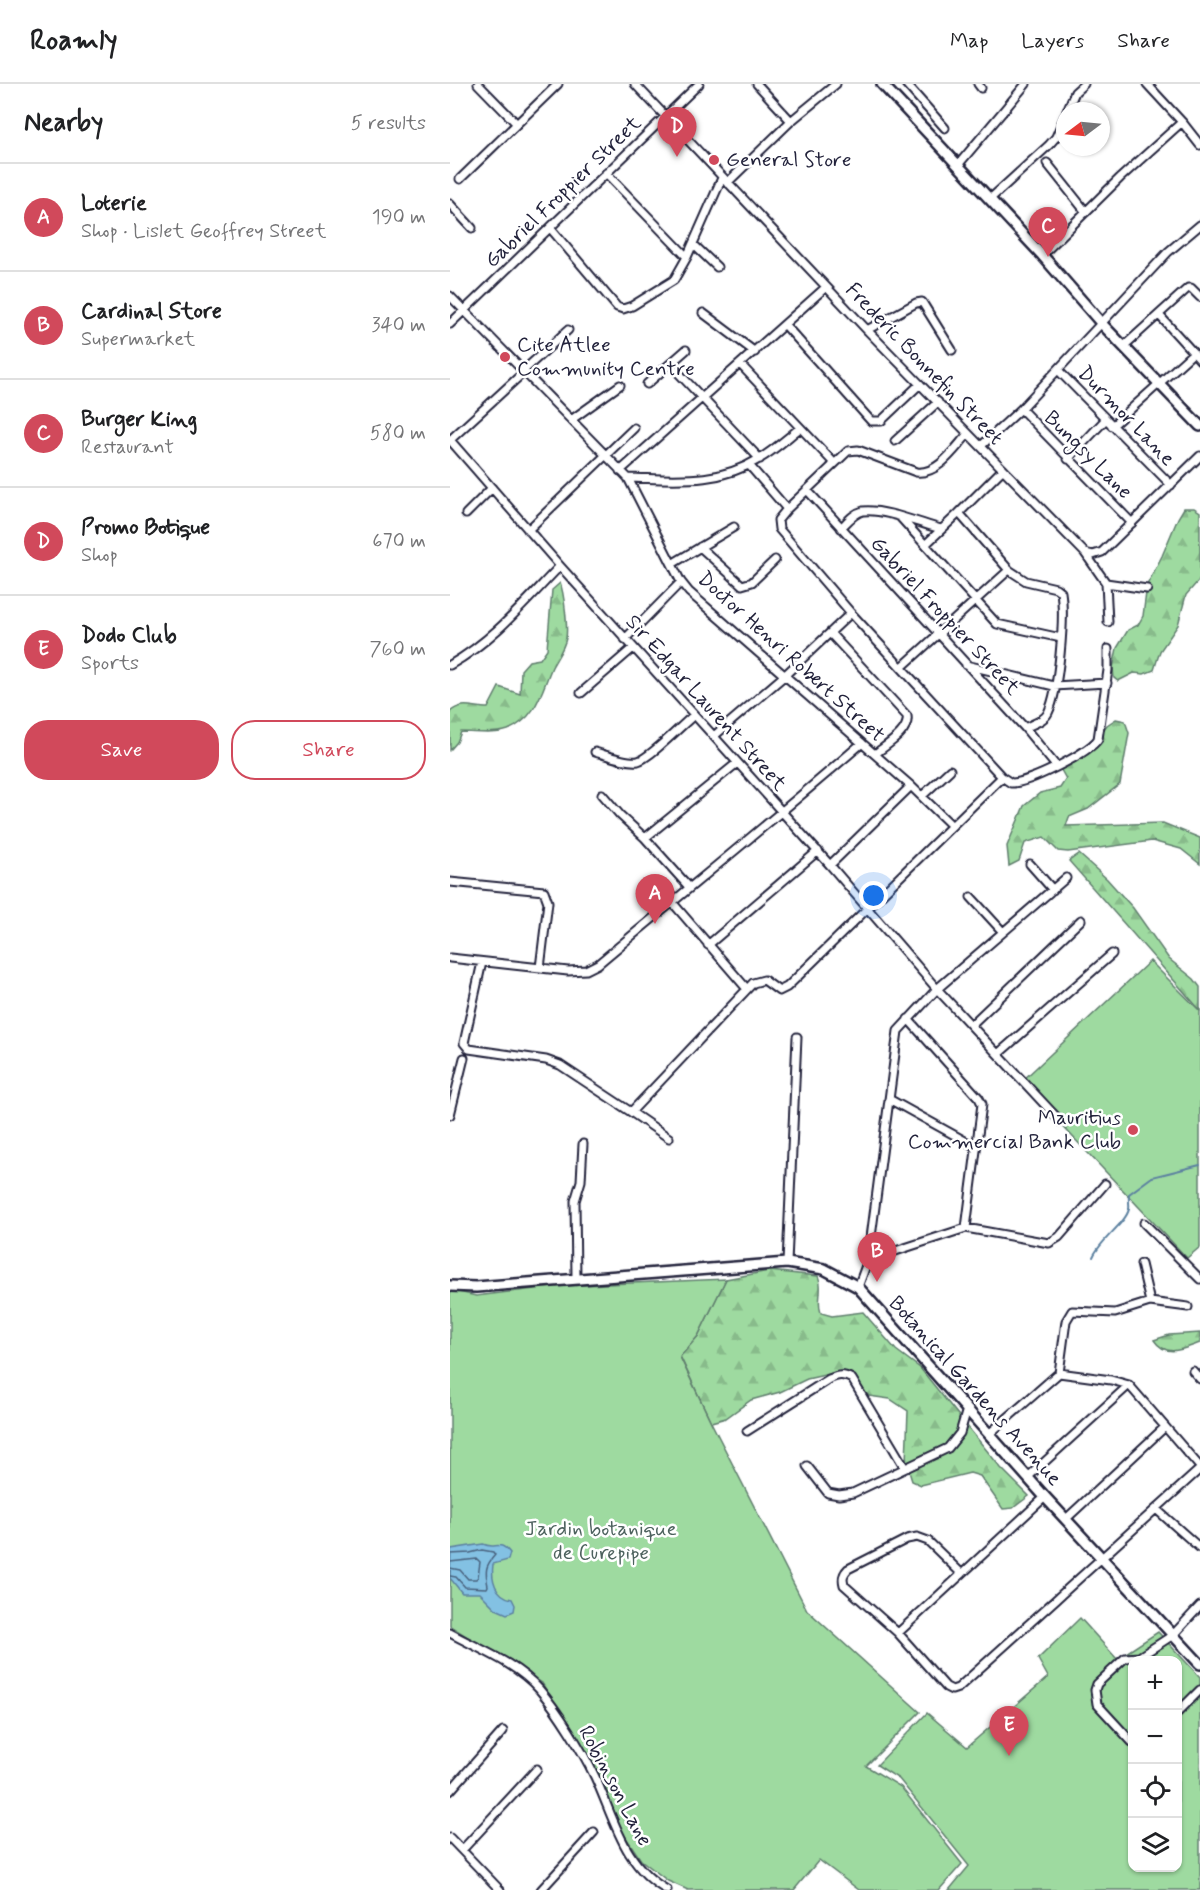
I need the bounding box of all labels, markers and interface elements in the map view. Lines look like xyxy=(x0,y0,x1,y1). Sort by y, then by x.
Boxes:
text: Roamly xyxy=(30,23,118,60)
text: Map xyxy=(950,27,988,55)
text: Layers xyxy=(1021,27,1084,55)
text: Share xyxy=(1117,27,1170,55)
north arrow xyxy=(1056,102,1110,156)
text: Nearby xyxy=(24,106,103,140)
pin: D xyxy=(658,107,696,157)
street label: Gabriel Froppier Street xyxy=(479,109,648,274)
text: 5 results xyxy=(351,110,426,137)
place label: General Store xyxy=(726,146,851,174)
marker: General Store xyxy=(707,153,721,167)
text: Loterie xyxy=(81,190,147,218)
text: A xyxy=(37,204,50,231)
text: 190 m xyxy=(372,204,426,231)
pin: C xyxy=(1028,208,1068,257)
text: Shop · Lislet Geoffrey Street xyxy=(81,218,326,245)
street label: Frederic Bonnefin Street xyxy=(839,277,1009,451)
text: Cardinal Store xyxy=(81,298,222,326)
text: B xyxy=(37,312,50,339)
text: 340 m xyxy=(371,312,426,339)
text: Supermarket xyxy=(81,326,195,353)
place label: Cite Atlee Community Centre xyxy=(517,331,695,383)
marker: Cite Atlee Community Centre xyxy=(498,350,512,364)
street label: Durmor Lane xyxy=(1071,360,1181,472)
street label: Bungsy Lane xyxy=(1037,405,1138,506)
text: Burger King xyxy=(81,406,197,434)
text: C xyxy=(36,420,51,447)
text: 580 m xyxy=(370,420,426,447)
text: Restaurant xyxy=(81,434,174,461)
text: Promo Botique xyxy=(81,514,210,542)
text: D xyxy=(37,528,50,555)
text: 670 m xyxy=(372,528,426,555)
street label: Gabriel Froppier Street xyxy=(864,530,1027,702)
text: Shop xyxy=(81,542,118,569)
street label: Doctor Henri Robert Street xyxy=(691,565,891,749)
street label: Sir Edgar Laurent Street xyxy=(619,609,793,798)
text: Dodo Club xyxy=(81,622,177,650)
text: E xyxy=(38,636,49,663)
text: 760 m xyxy=(369,636,426,663)
text: Sports xyxy=(81,650,139,677)
button: Save xyxy=(24,720,219,780)
button: Share xyxy=(231,720,426,780)
pin: A xyxy=(636,874,674,924)
your location xyxy=(859,881,888,910)
place label: Mauritius Commercial Bank Club xyxy=(908,1104,1121,1156)
marker: Mauritius Commercial Bank Club xyxy=(1126,1123,1140,1137)
pin: B xyxy=(858,1232,896,1282)
street label: Botanical Gardens Avenue xyxy=(882,1290,1068,1492)
park label: Jardin botanique de Curepipe xyxy=(525,1515,677,1567)
map controls xyxy=(1128,1656,1182,1872)
button: + xyxy=(1128,1656,1182,1710)
pin: E xyxy=(990,1706,1028,1756)
button: − xyxy=(1128,1710,1182,1764)
street label: Robinson Lane xyxy=(571,1721,659,1851)
button: locate xyxy=(1128,1764,1182,1818)
button: layers xyxy=(1128,1818,1182,1872)

